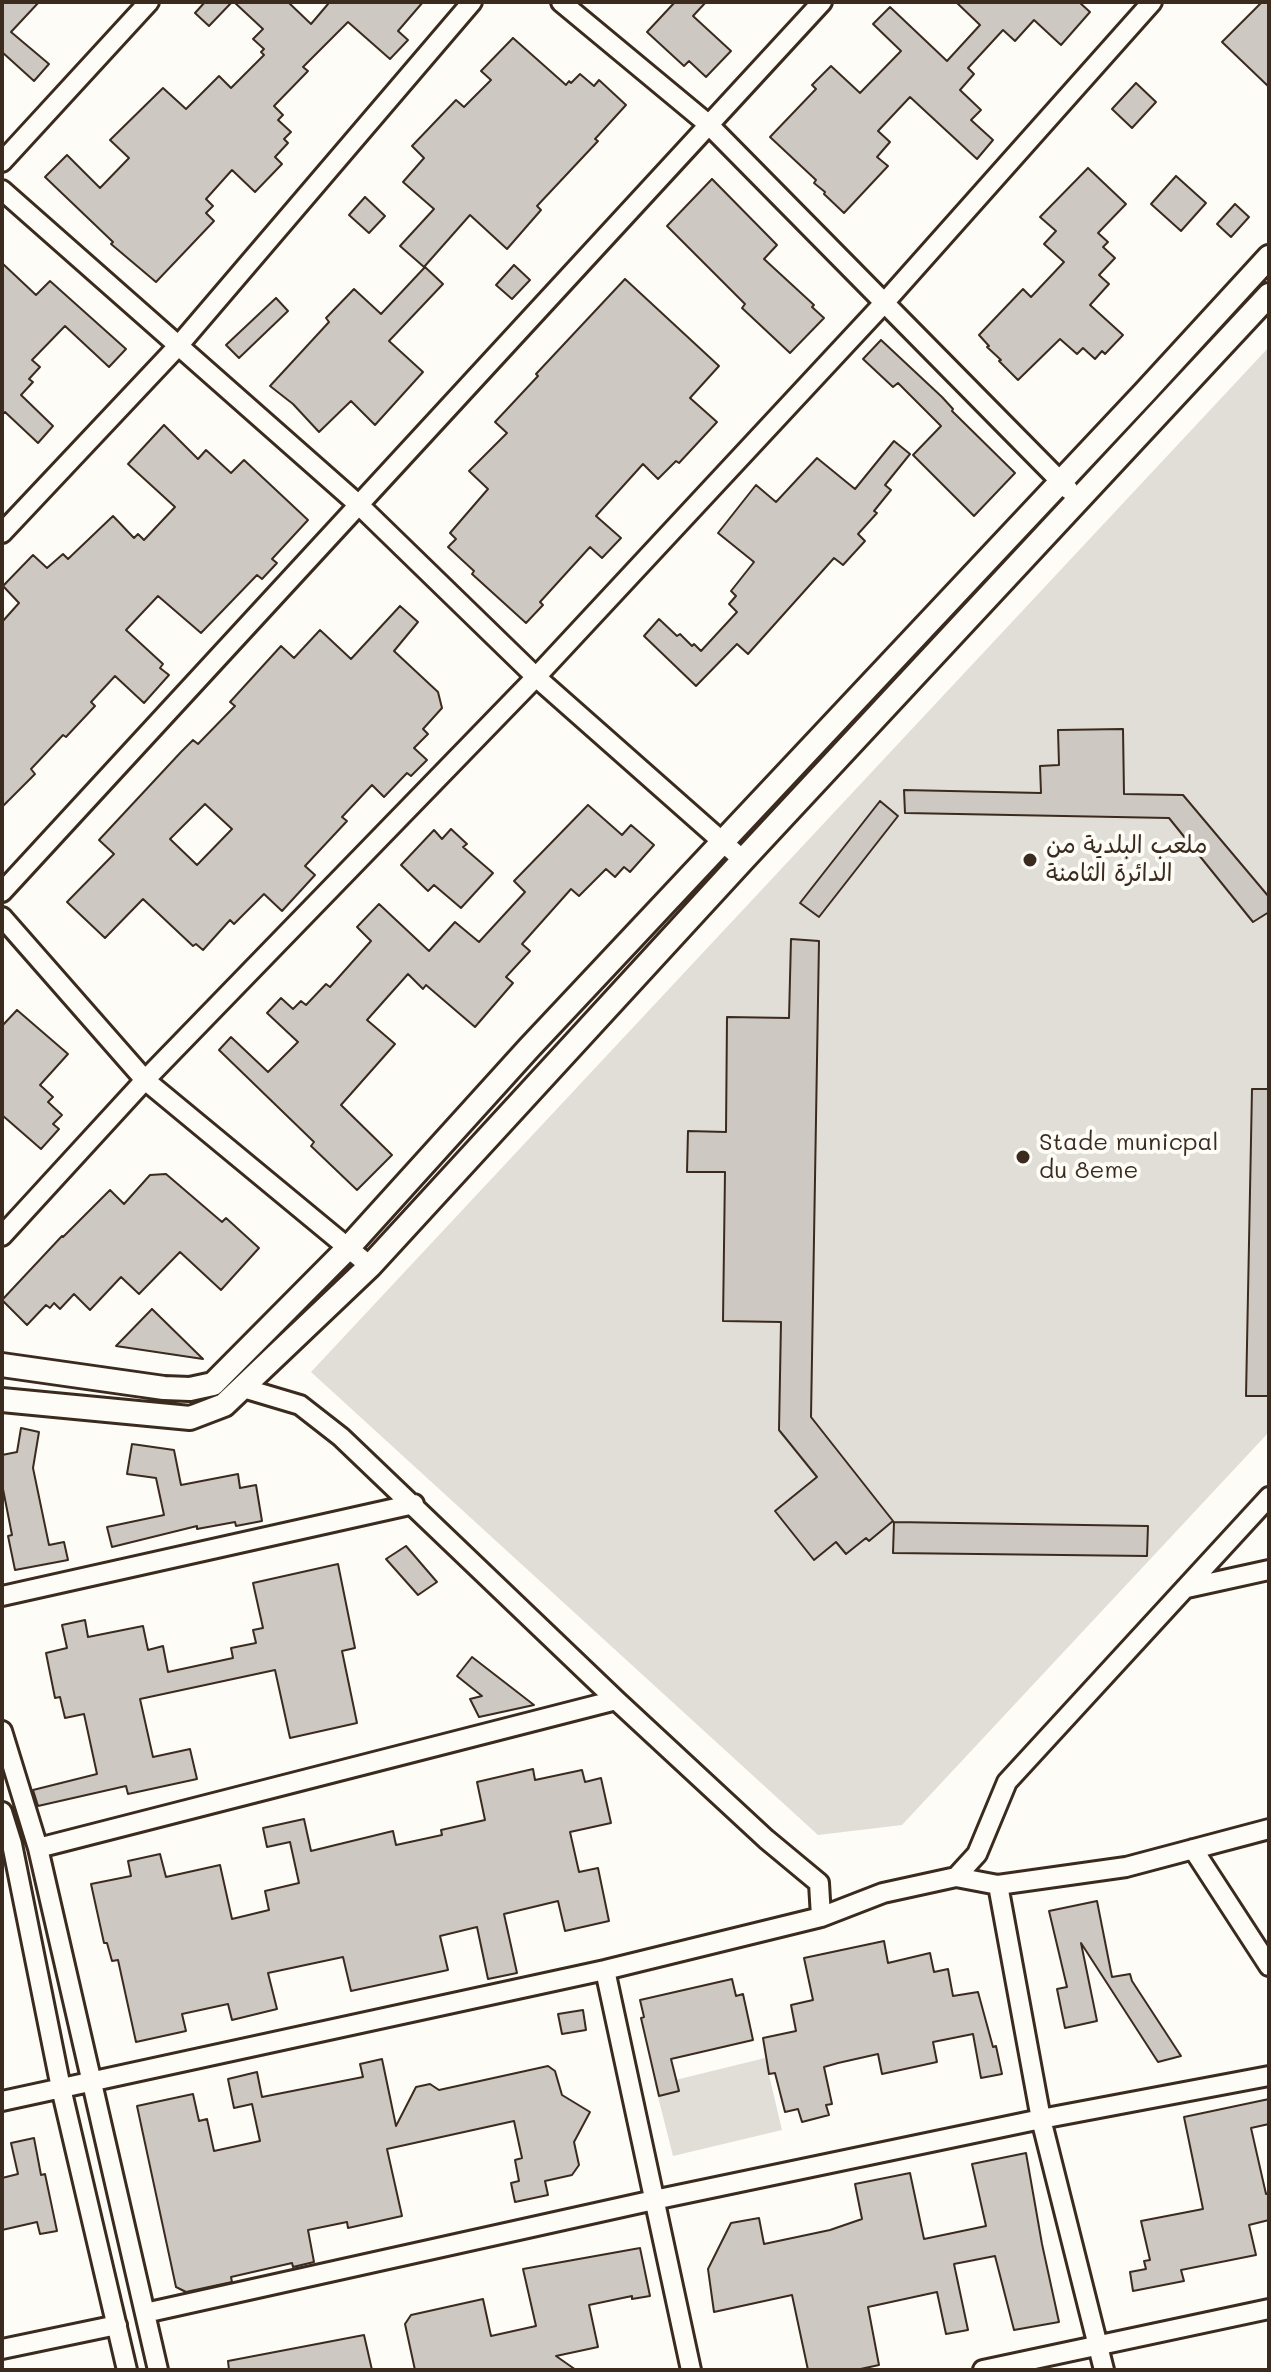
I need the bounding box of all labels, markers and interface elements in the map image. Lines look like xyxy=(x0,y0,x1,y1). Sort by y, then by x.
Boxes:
place label: ملعب البلدية من الدائرة الثامنة xyxy=(1046,832,1207,888)
marker: ملعب البلدية من الدائرة الثامنة xyxy=(1021,851,1039,869)
place label: Stade municpal du 8eme xyxy=(1039,1129,1219,1185)
marker: Stade municpal du 8eme xyxy=(1014,1148,1032,1166)

